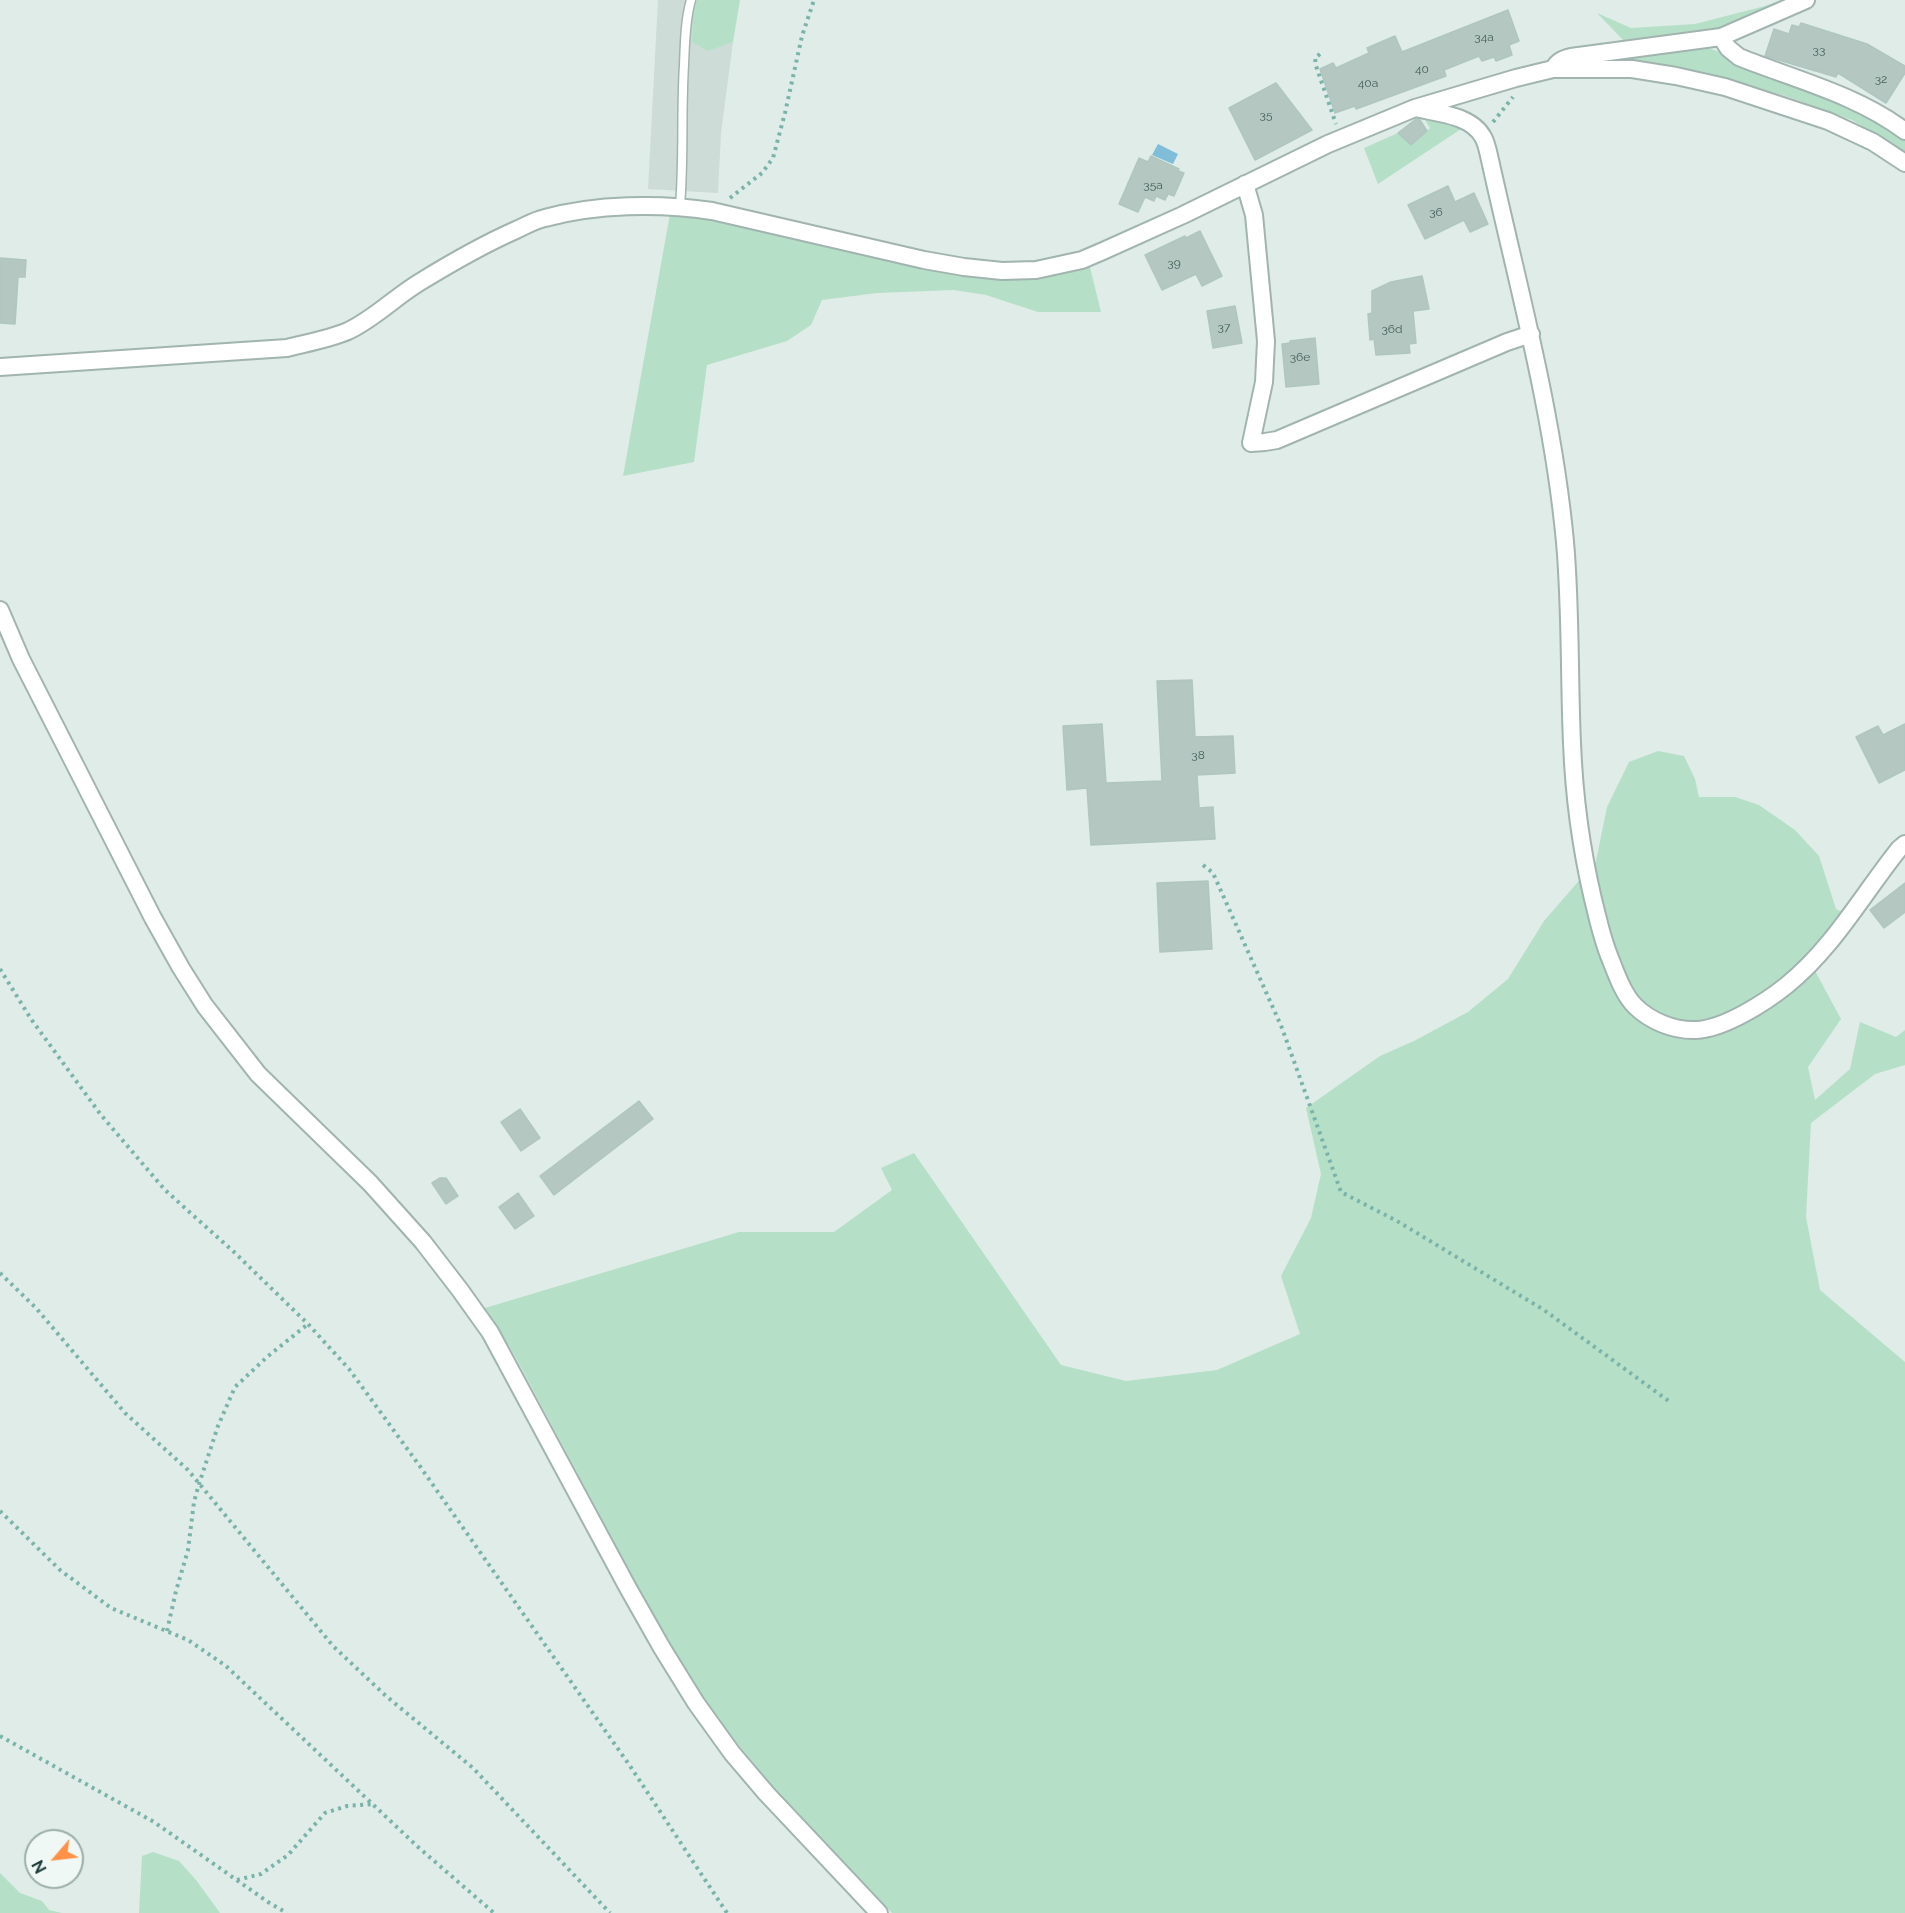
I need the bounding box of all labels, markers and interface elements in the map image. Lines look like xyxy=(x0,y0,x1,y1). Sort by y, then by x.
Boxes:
house number: 34a xyxy=(1474,30,1494,44)
house number: 33 xyxy=(1813,43,1825,57)
house number: 40 xyxy=(1415,62,1429,76)
house number: 32 xyxy=(1875,72,1887,86)
house number: 40a xyxy=(1358,76,1378,90)
house number: 35 xyxy=(1260,108,1272,122)
house number: 35a xyxy=(1143,178,1163,192)
house number: 36 xyxy=(1429,205,1443,219)
house number: 39 xyxy=(1167,256,1181,270)
house number: 37 xyxy=(1218,320,1230,334)
house number: 36d xyxy=(1381,322,1403,336)
house number: 36e xyxy=(1290,350,1310,364)
house number: 38 xyxy=(1191,748,1205,762)
north arrow xyxy=(24,1829,84,1889)
text: N xyxy=(28,1857,51,1877)

